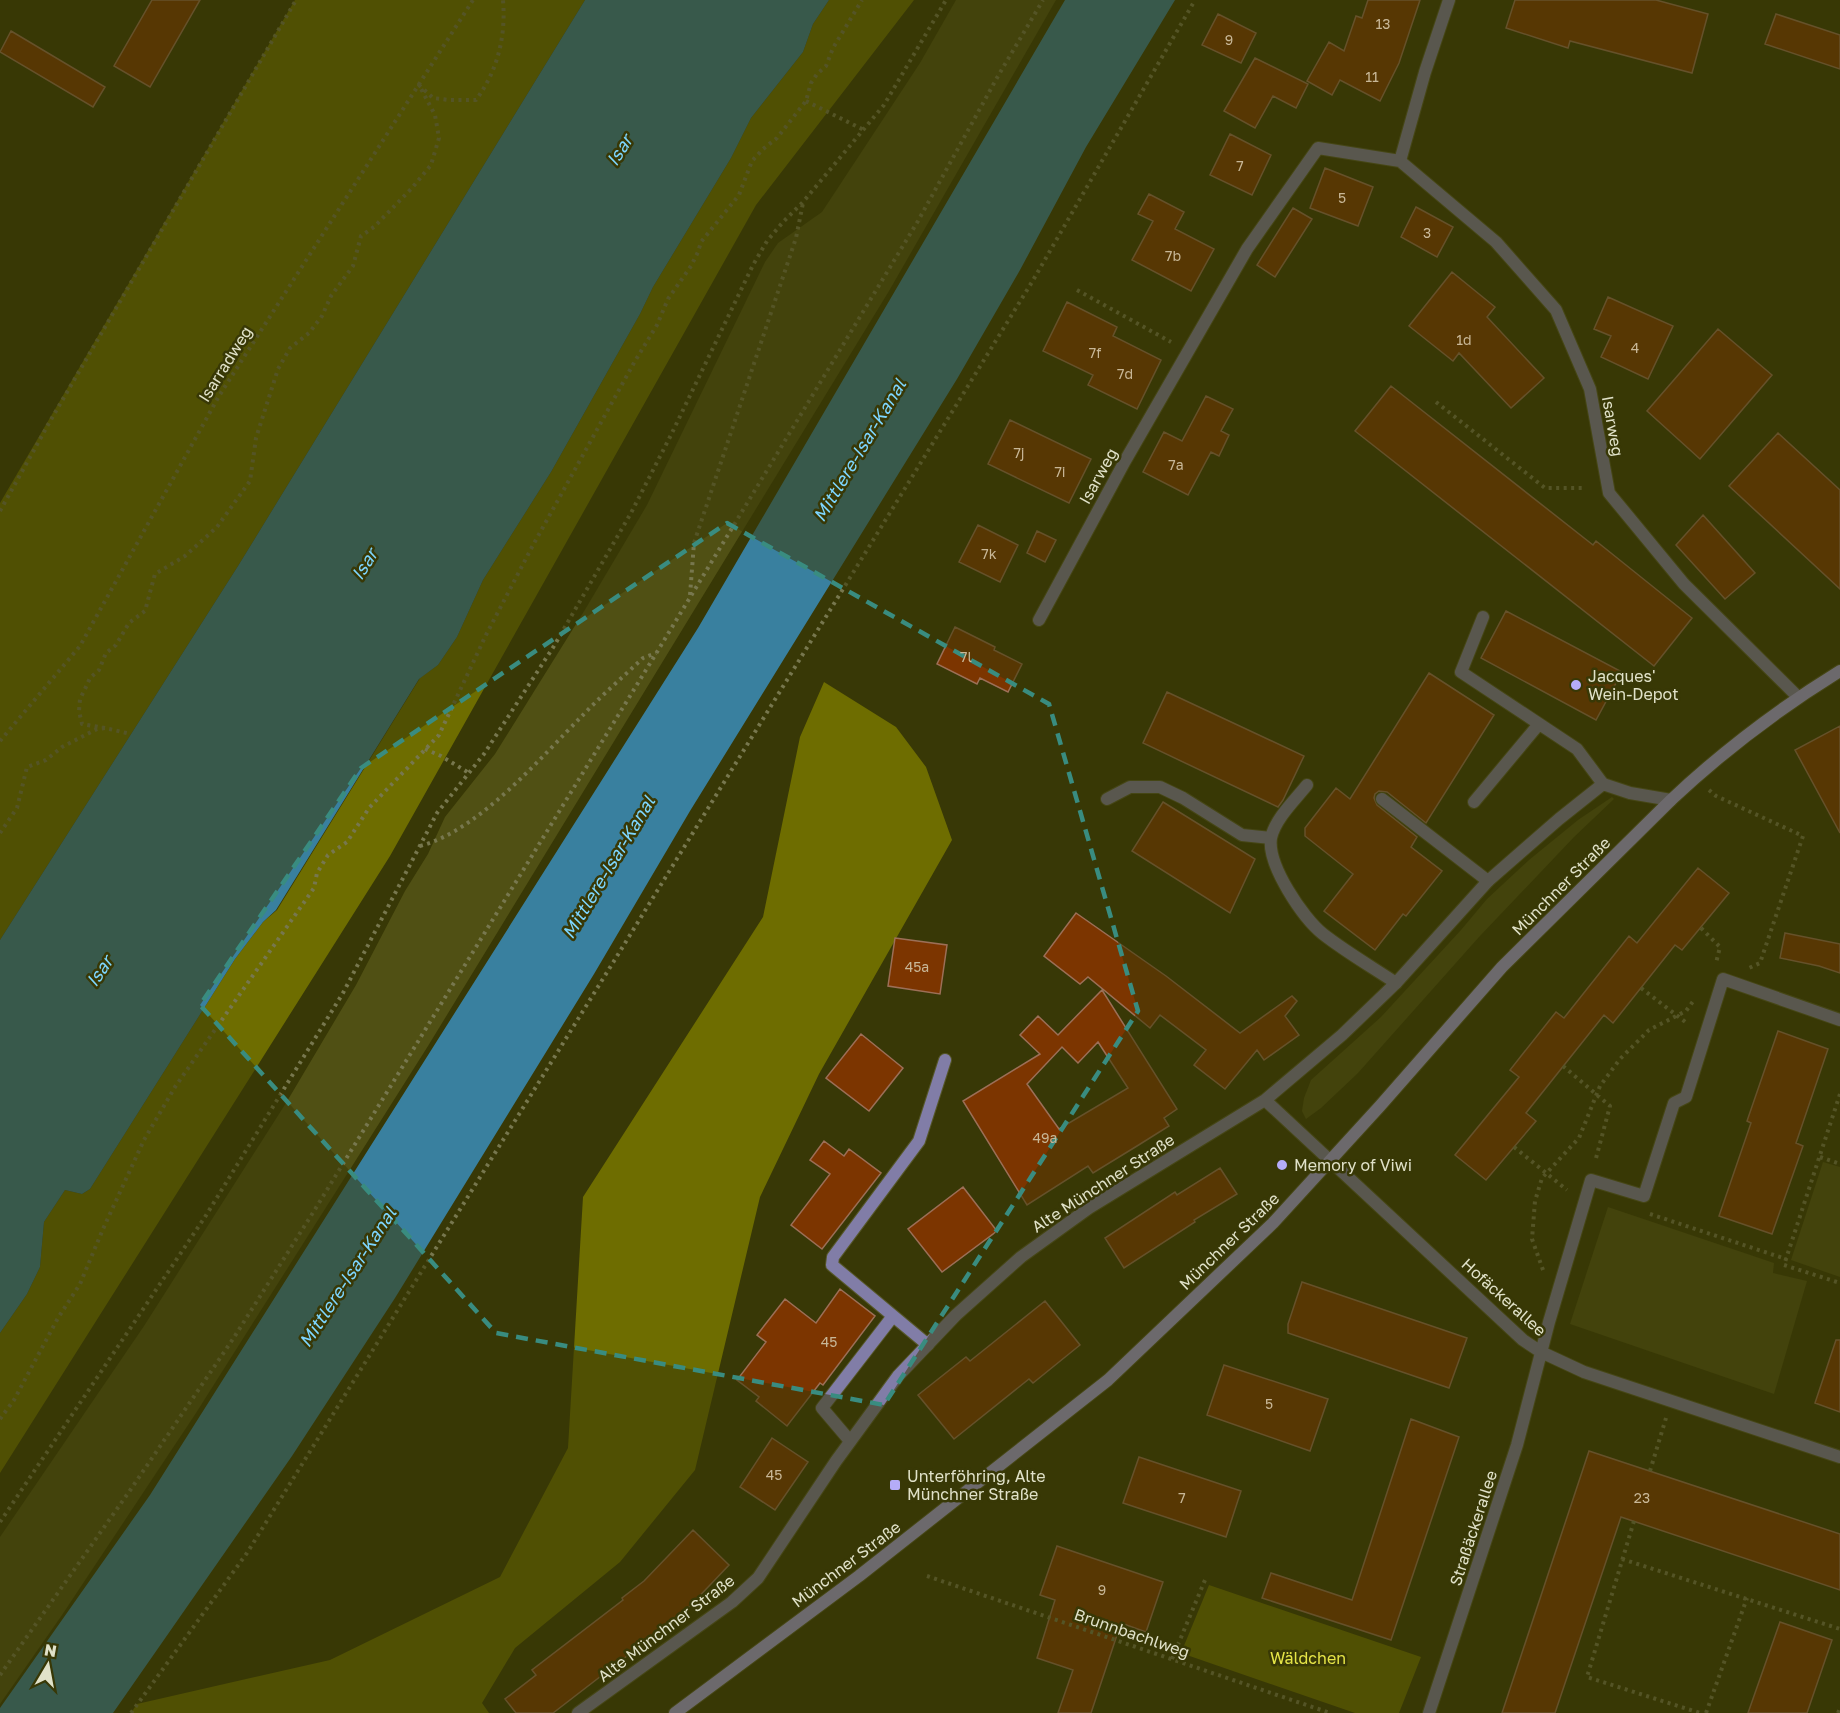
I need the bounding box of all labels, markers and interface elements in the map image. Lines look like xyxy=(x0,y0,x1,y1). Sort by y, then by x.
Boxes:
house number: 13 xyxy=(1376,15,1390,32)
house number: 9 xyxy=(1225,31,1233,48)
house number: 11 xyxy=(1365,68,1379,85)
water label: Isar xyxy=(601,128,638,170)
house number: 7 xyxy=(1236,157,1244,174)
house number: 5 xyxy=(1338,189,1346,206)
house number: 3 xyxy=(1423,224,1431,241)
house number: 7b xyxy=(1165,247,1181,264)
street label: Isarradweg xyxy=(194,322,256,406)
house number: 1d xyxy=(1456,331,1472,348)
house number: 4 xyxy=(1631,339,1639,356)
house number: 7f xyxy=(1089,344,1101,361)
house number: 7d xyxy=(1117,365,1133,382)
water label: Mittlere-Isar-Kanal xyxy=(808,374,911,525)
street label: Isarweg xyxy=(1598,394,1628,458)
house number: 7j xyxy=(1013,444,1025,461)
street label: Isarweg xyxy=(1074,444,1122,508)
house number: 7a xyxy=(1168,456,1184,473)
house number: 7i xyxy=(1054,463,1066,480)
water label: Isar xyxy=(346,542,383,584)
house number: 7k xyxy=(981,545,997,562)
house number: 7l xyxy=(960,648,972,665)
place label: Jacques' Wein-Depot xyxy=(1588,666,1679,704)
marker: Jacques' Wein-Depot xyxy=(1569,678,1583,692)
water label: Mittlere-Isar-Kanal xyxy=(557,791,660,942)
street label: Münchner Straße xyxy=(1508,833,1614,939)
water label: Isar xyxy=(81,949,119,991)
house number: 45a xyxy=(905,958,929,975)
street label: Alte Münchner Straße xyxy=(1028,1129,1178,1237)
house number: 49a xyxy=(1033,1129,1057,1146)
place label: Memory of Viwi xyxy=(1294,1155,1412,1175)
marker: Memory of Viwi xyxy=(1275,1158,1289,1172)
street label: Münchner Straße xyxy=(1175,1188,1283,1294)
water label: Mittlere-Isar-Kanal xyxy=(294,1202,401,1351)
street label: Hofäckerallee xyxy=(1458,1254,1550,1340)
house number: 45 xyxy=(821,1333,837,1350)
house number: 5 xyxy=(1265,1395,1273,1412)
house number: 45 xyxy=(766,1466,782,1483)
place label: Unterföhring, Alte Münchner Straße xyxy=(907,1466,1046,1504)
street label: Straßäckerallee xyxy=(1445,1468,1501,1588)
marker: Unterföhring, Alte Münchner Straße xyxy=(888,1478,902,1492)
house number: 7 xyxy=(1178,1489,1186,1506)
house number: 23 xyxy=(1634,1489,1650,1506)
street label: Münchner Straße xyxy=(788,1517,904,1611)
street label: Alte Münchner Straße xyxy=(594,1570,738,1686)
house number: 9 xyxy=(1098,1581,1106,1598)
street label: Brunnbachlweg xyxy=(1072,1604,1192,1662)
north arrow xyxy=(18,1635,78,1695)
text: N xyxy=(43,1639,58,1661)
park label: Wäldchen xyxy=(1270,1648,1346,1668)

